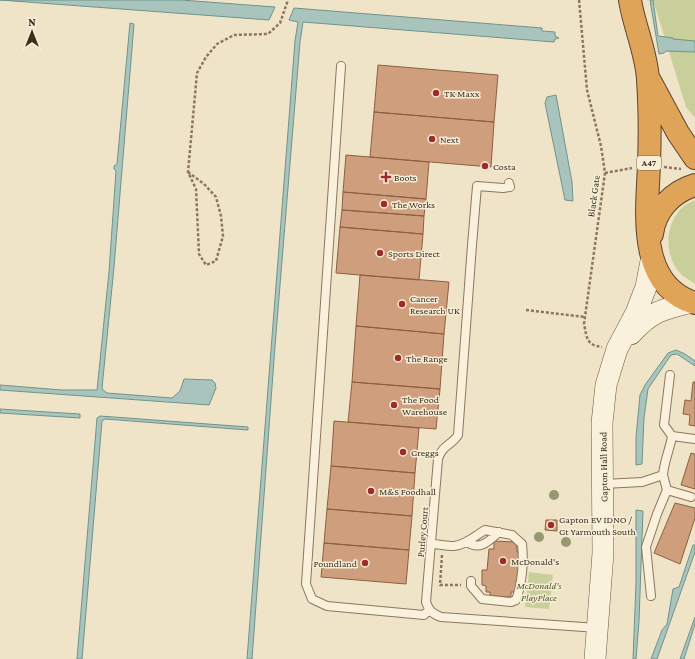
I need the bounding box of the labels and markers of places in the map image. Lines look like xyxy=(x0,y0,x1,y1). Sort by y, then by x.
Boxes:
marker: TK Maxx xyxy=(431,88,441,98)
place label: TK Maxx xyxy=(444,88,480,99)
marker: Next xyxy=(427,134,437,144)
place label: Next xyxy=(440,134,459,145)
marker: Costa xyxy=(480,161,490,171)
place label: Costa xyxy=(493,161,516,172)
marker: Boots xyxy=(381,172,391,182)
place label: Boots xyxy=(394,172,417,183)
marker: The Works xyxy=(379,199,389,209)
place label: The Works xyxy=(392,199,435,210)
marker: Sports Direct xyxy=(375,248,385,258)
place label: Sports Direct xyxy=(388,248,441,259)
place label: Cancer Research UK xyxy=(410,293,460,316)
marker: Cancer Research UK xyxy=(397,299,407,309)
marker: The Range xyxy=(393,353,403,363)
place label: The Range xyxy=(406,353,448,364)
place label: The Food Warehouse xyxy=(402,394,448,417)
marker: The Food Warehouse xyxy=(389,400,399,410)
marker: Greggs xyxy=(398,447,408,457)
place label: Greggs xyxy=(411,447,439,458)
marker: M&S Foodhall xyxy=(366,486,376,496)
place label: M&S Foodhall xyxy=(379,486,436,497)
place label: Gapton EV IDNO / Gt Yarmouth South xyxy=(559,514,636,537)
marker: Gapton EV IDNO / Gt Yarmouth South xyxy=(546,520,556,530)
marker: McDonald's xyxy=(498,556,508,566)
place label: McDonald's xyxy=(511,556,559,567)
place label: Poundland xyxy=(313,558,358,569)
marker: Poundland xyxy=(360,558,370,568)

